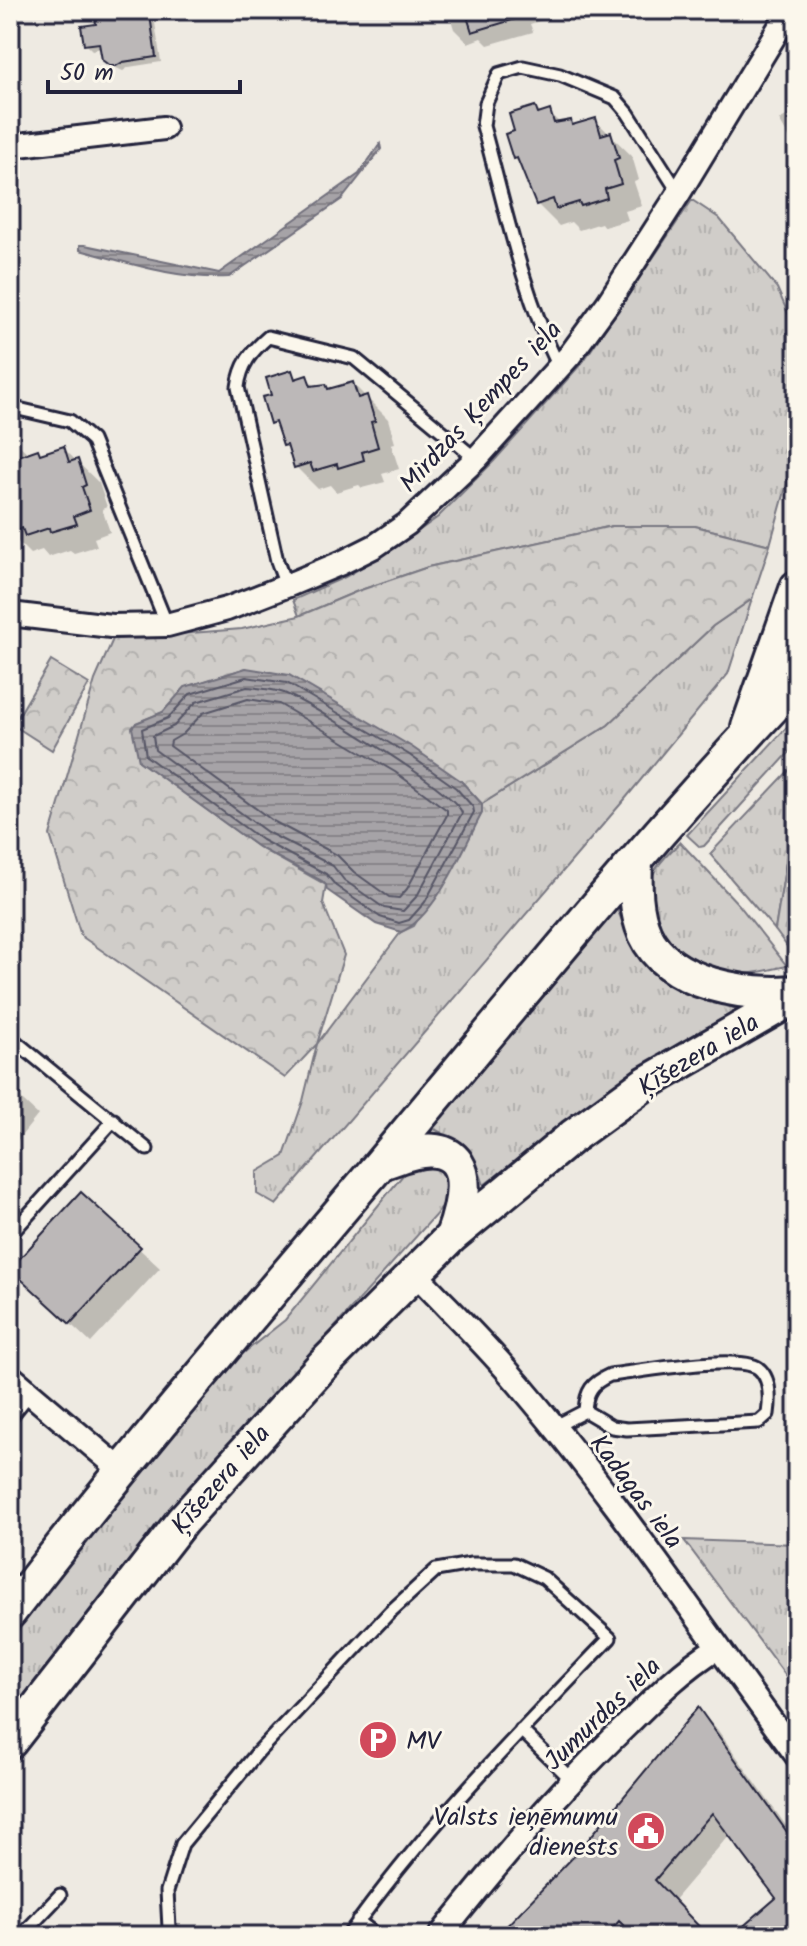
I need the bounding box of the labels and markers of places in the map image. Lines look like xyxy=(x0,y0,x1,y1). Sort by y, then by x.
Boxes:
parking icon: MV xyxy=(357,1719,399,1761)
place label: MV xyxy=(406,1721,443,1763)
place label: Valsts ieņēmumu dienests xyxy=(433,1797,618,1869)
public building icon: Valsts ieņēmumu dienests xyxy=(625,1810,667,1852)

